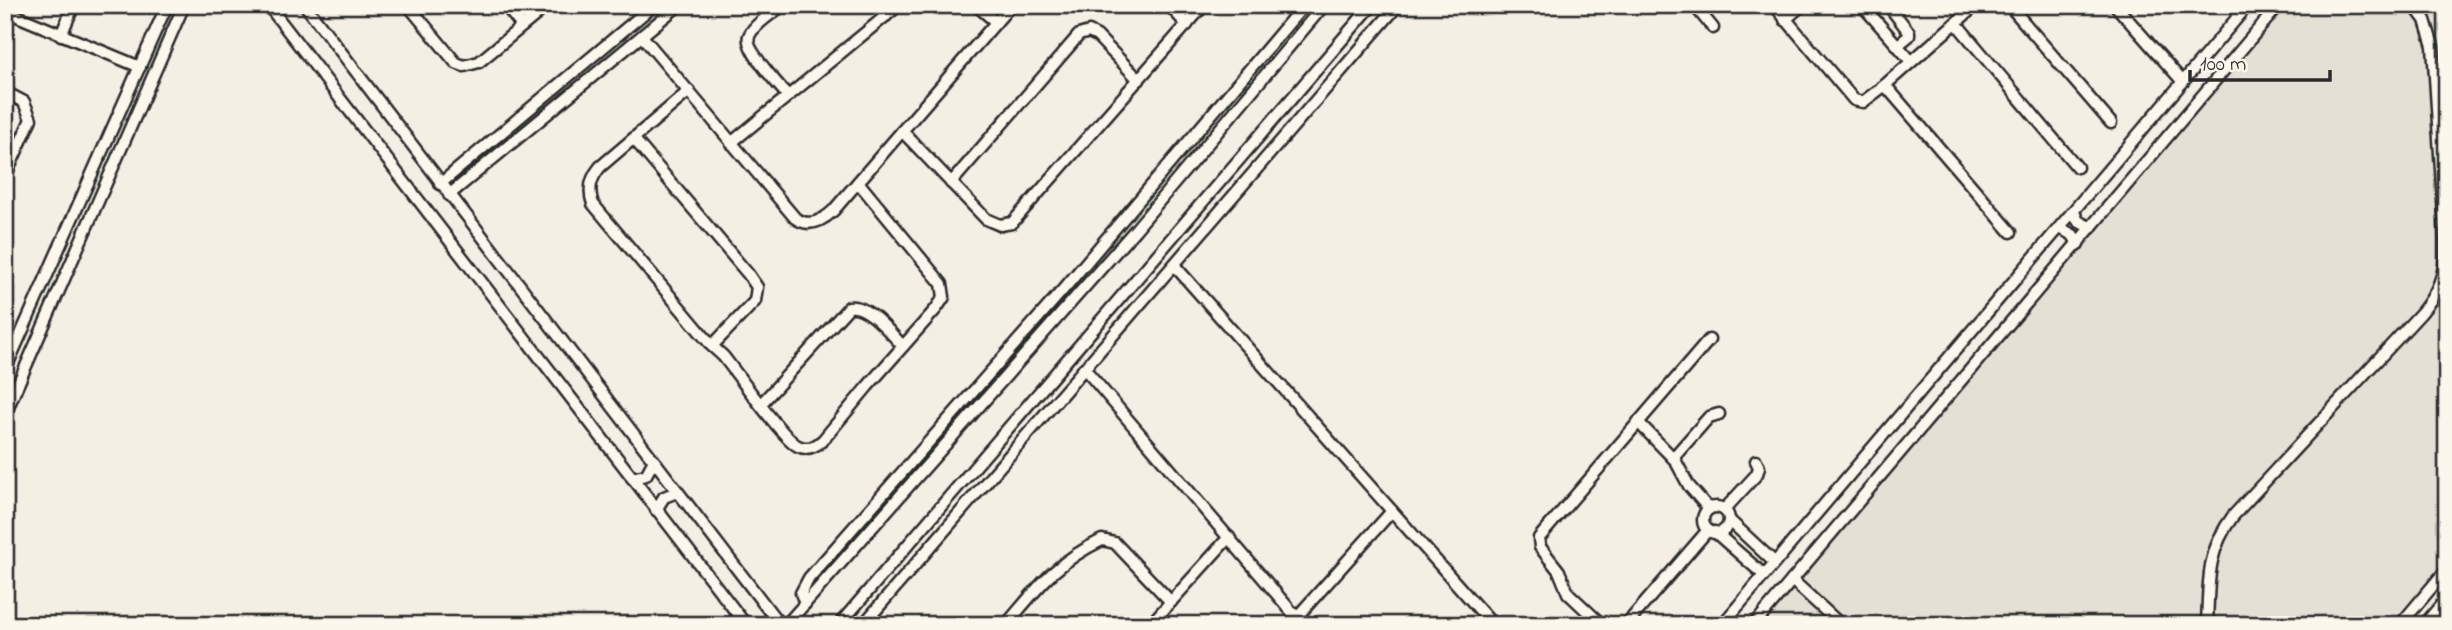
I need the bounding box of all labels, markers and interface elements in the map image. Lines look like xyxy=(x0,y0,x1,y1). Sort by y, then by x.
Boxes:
scale bar xyxy=(2190,38,2330,82)
text: 100 m xyxy=(2200,50,2246,80)

